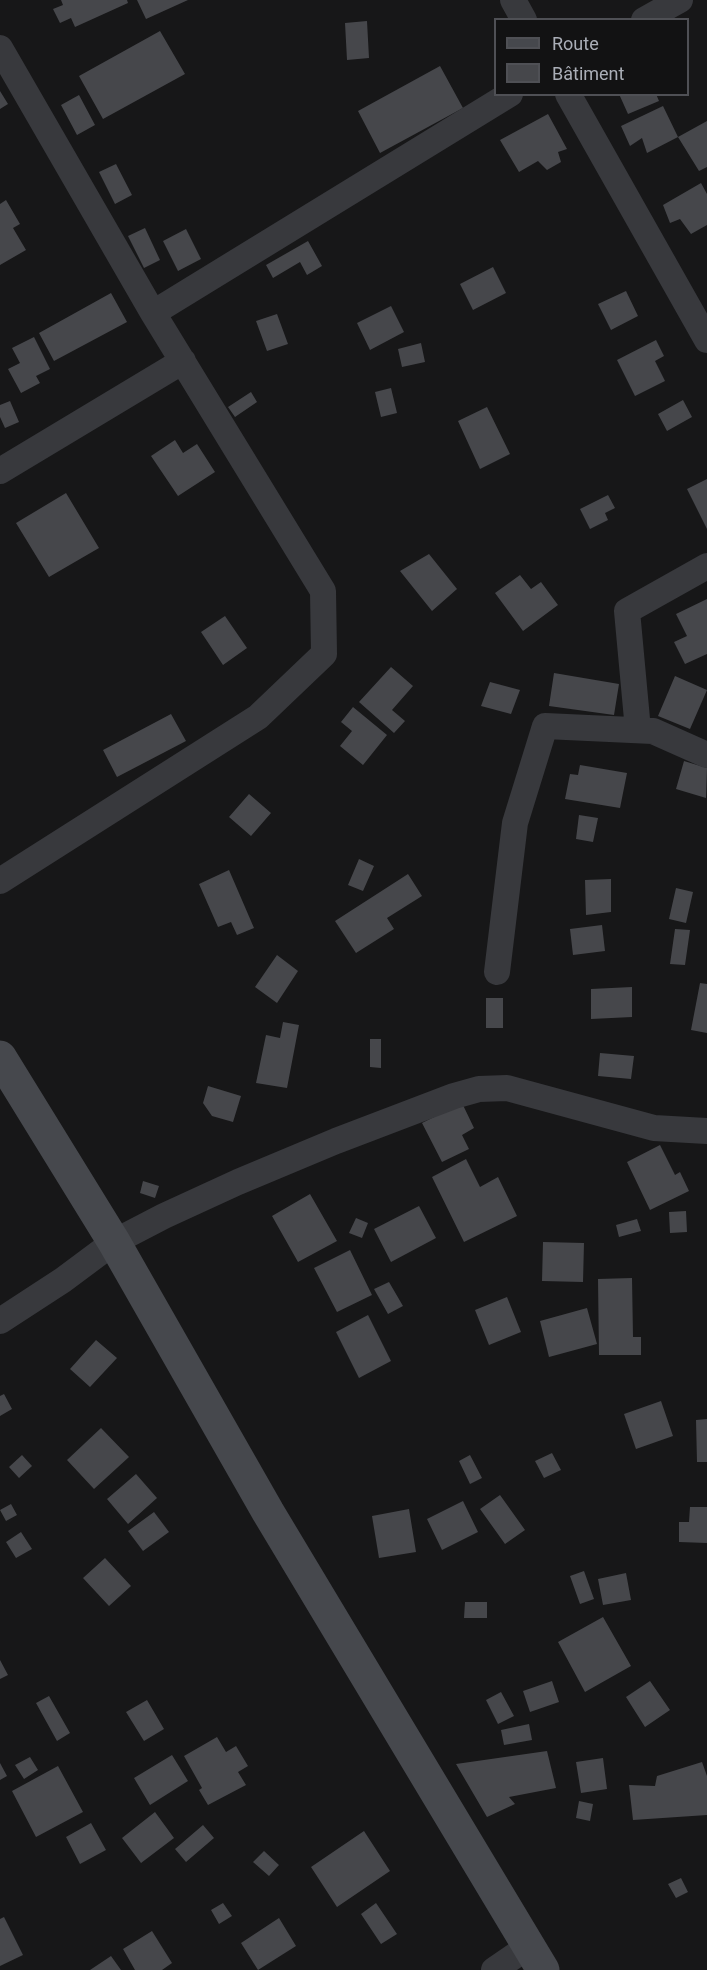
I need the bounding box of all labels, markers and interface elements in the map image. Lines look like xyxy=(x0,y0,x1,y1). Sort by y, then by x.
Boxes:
legend xyxy=(494,18,689,96)
text: Route xyxy=(552,33,599,54)
text: Bâtiment xyxy=(552,63,624,84)

